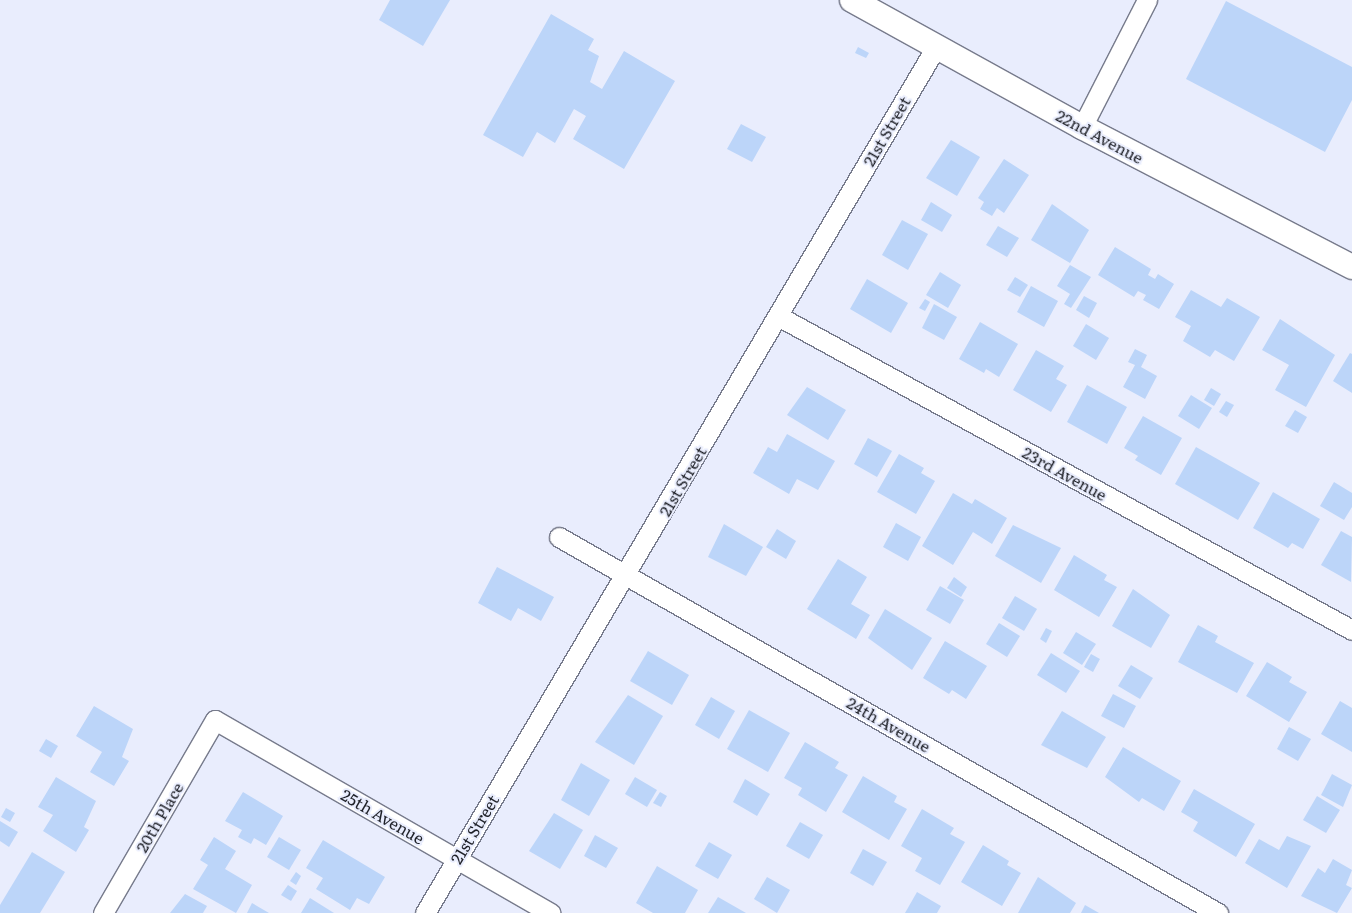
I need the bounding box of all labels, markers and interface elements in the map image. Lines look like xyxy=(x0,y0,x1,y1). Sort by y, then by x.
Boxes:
street label: 21st Street xyxy=(858,93,914,169)
street label: 22nd Avenue xyxy=(1053,105,1147,167)
street label: 23rd Avenue xyxy=(1020,442,1110,504)
street label: 21st Street xyxy=(654,443,710,519)
street label: 24th Avenue xyxy=(844,692,934,756)
street label: 20th Place xyxy=(131,779,187,855)
street label: 25th Avenue xyxy=(338,785,428,847)
street label: 21st Street xyxy=(446,791,502,867)

